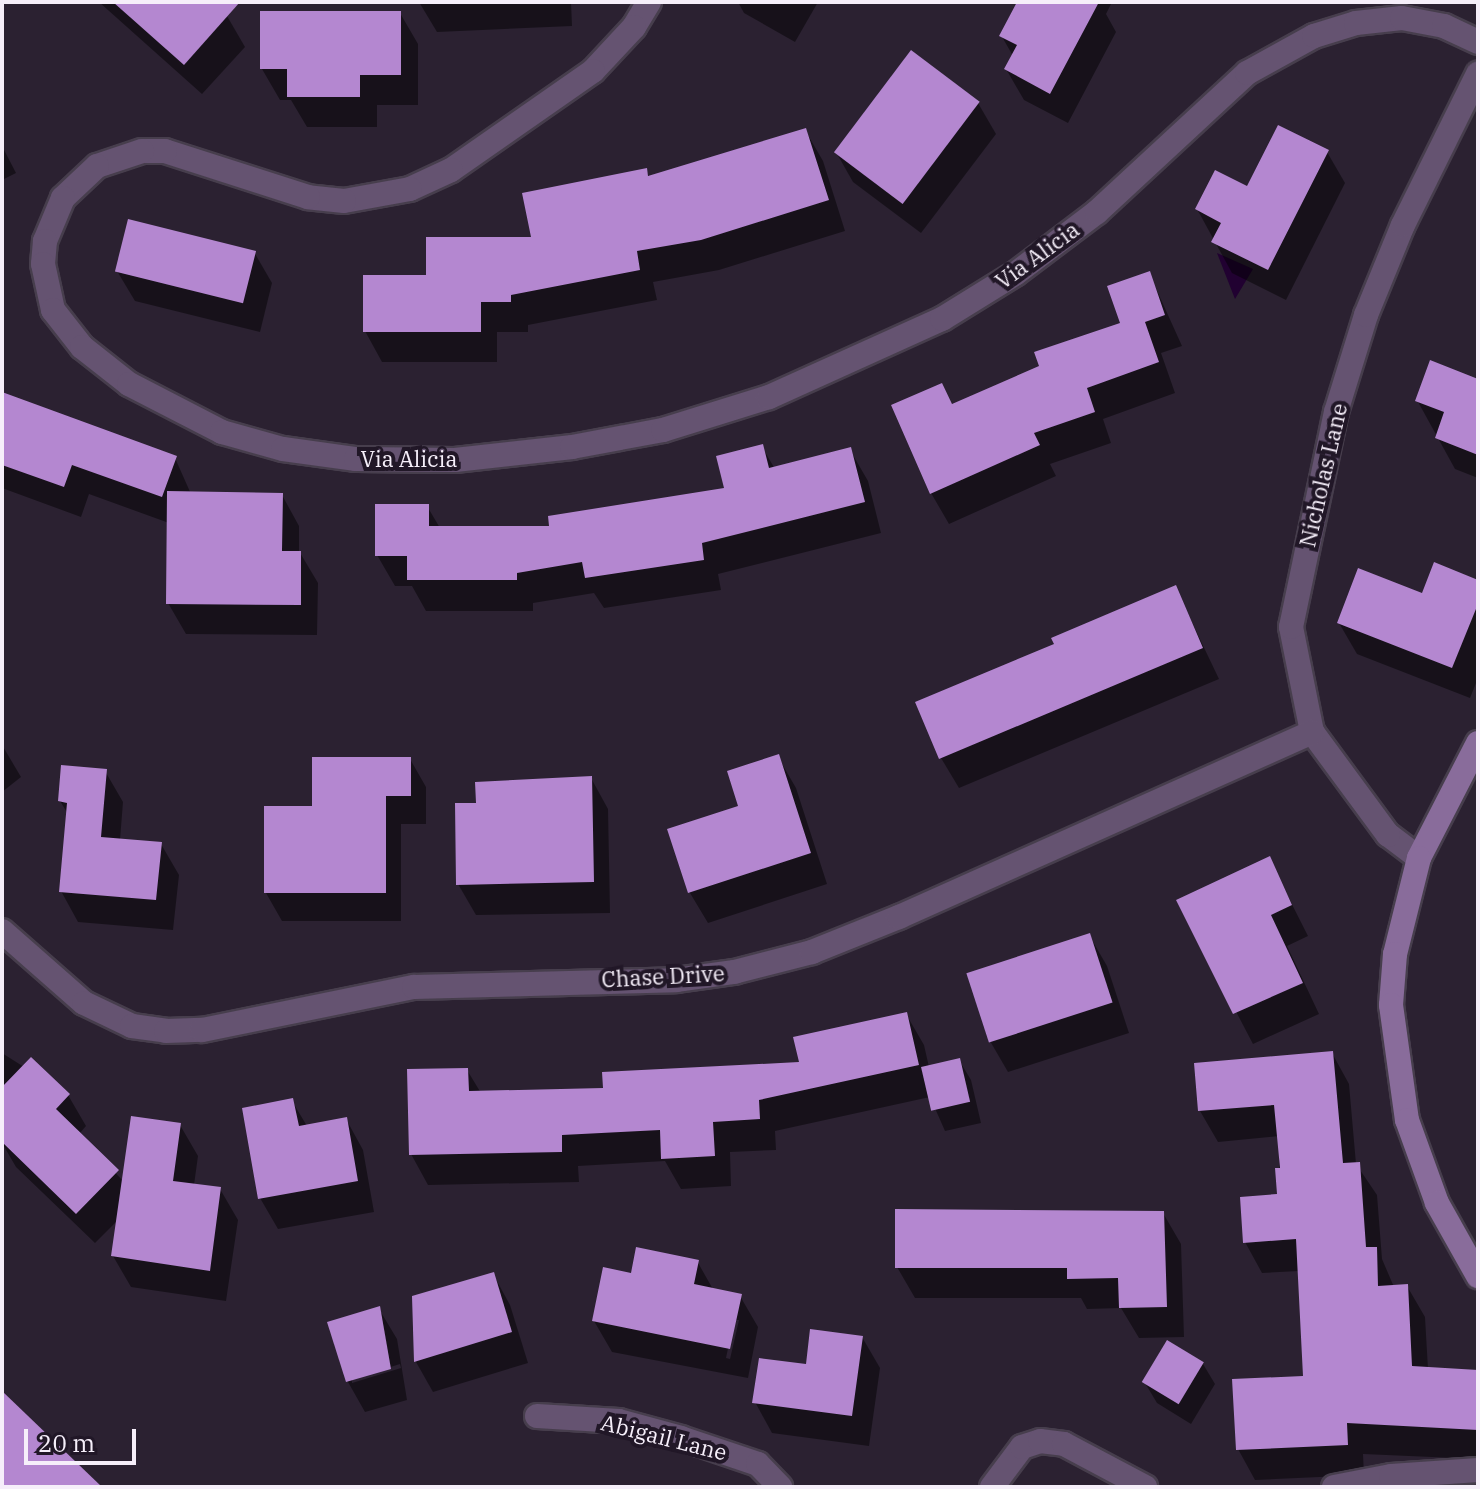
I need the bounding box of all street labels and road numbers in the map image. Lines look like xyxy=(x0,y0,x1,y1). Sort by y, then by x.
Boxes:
street label: Via Alicia xyxy=(990,216,1084,294)
street label: Nicholas Lane xyxy=(1294,400,1352,550)
street label: Via Alicia xyxy=(361,446,457,472)
street label: Chase Drive xyxy=(601,960,725,992)
street label: Abigail Lane xyxy=(598,1409,730,1465)

